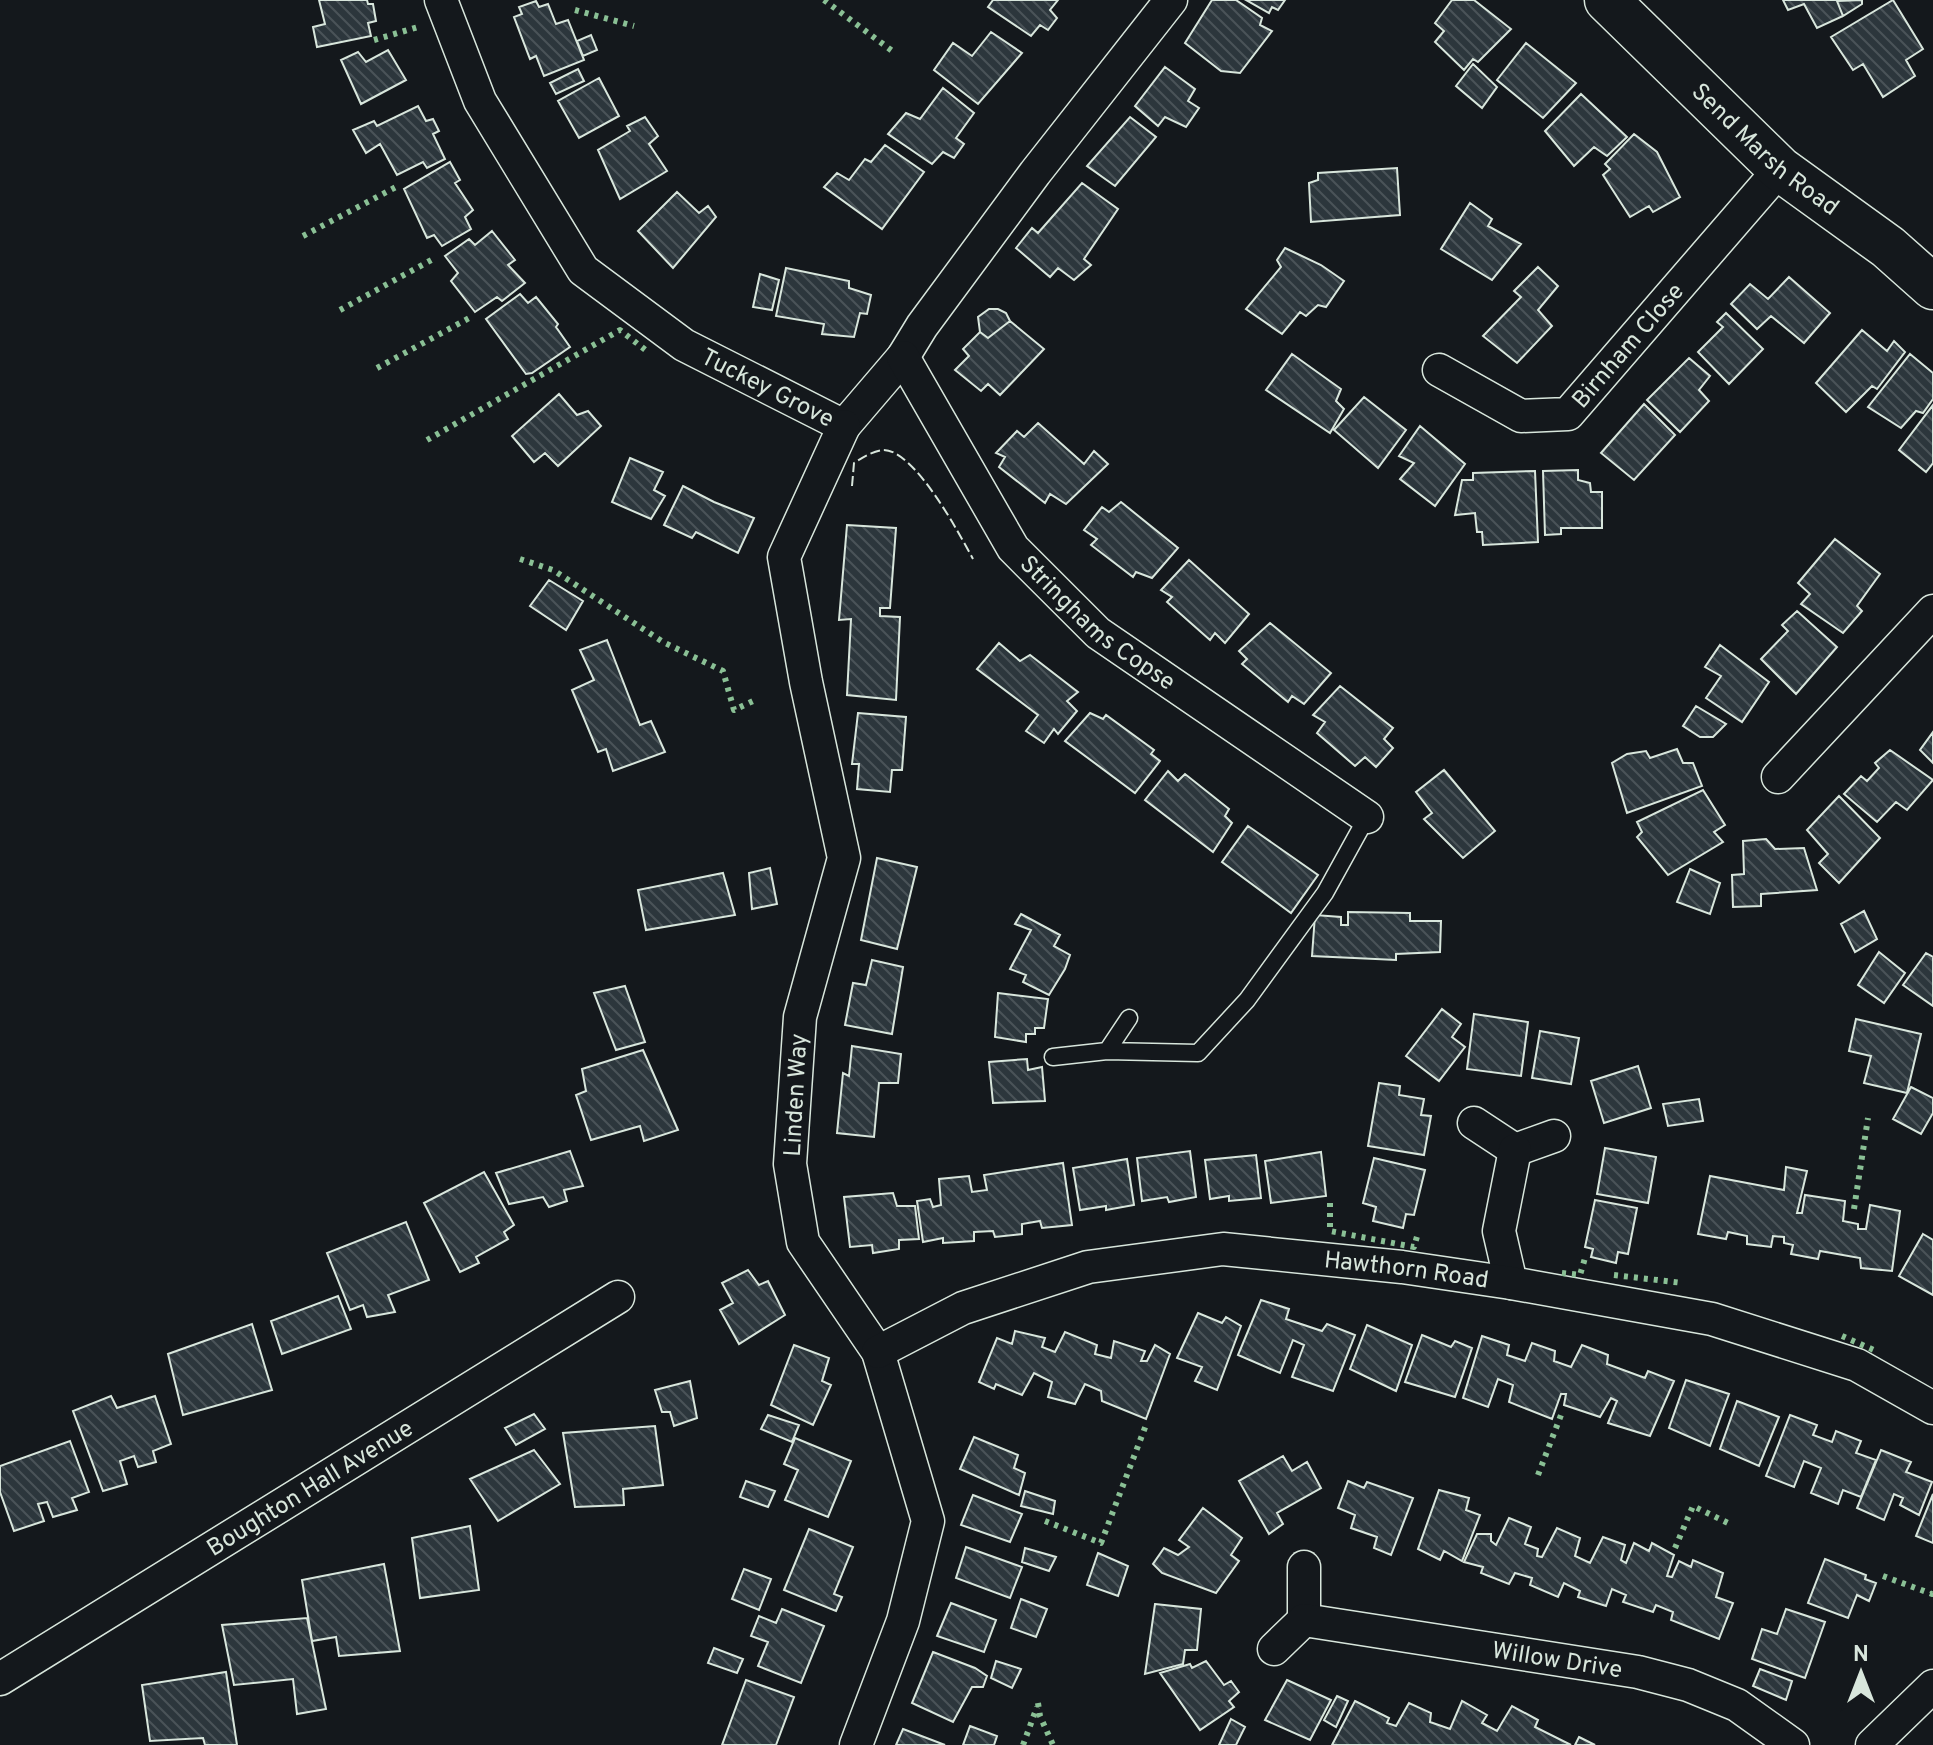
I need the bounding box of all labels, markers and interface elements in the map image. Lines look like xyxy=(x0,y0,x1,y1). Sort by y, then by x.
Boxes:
street label: Send Marsh Road xyxy=(1684,78,1844,223)
street label: Birnham Close xyxy=(1567,278,1691,415)
street label: Tuckey Grove xyxy=(696,343,838,435)
street label: Stringhams Copse xyxy=(1012,550,1180,698)
street label: Linden Way xyxy=(779,1033,815,1158)
street label: Hawthorn Road xyxy=(1323,1246,1490,1297)
street label: Boughton Hall Avenue xyxy=(202,1414,419,1564)
north arrow xyxy=(1821,1633,1901,1713)
street label: Willow Drive xyxy=(1490,1636,1624,1686)
text: N xyxy=(1853,1642,1869,1669)

